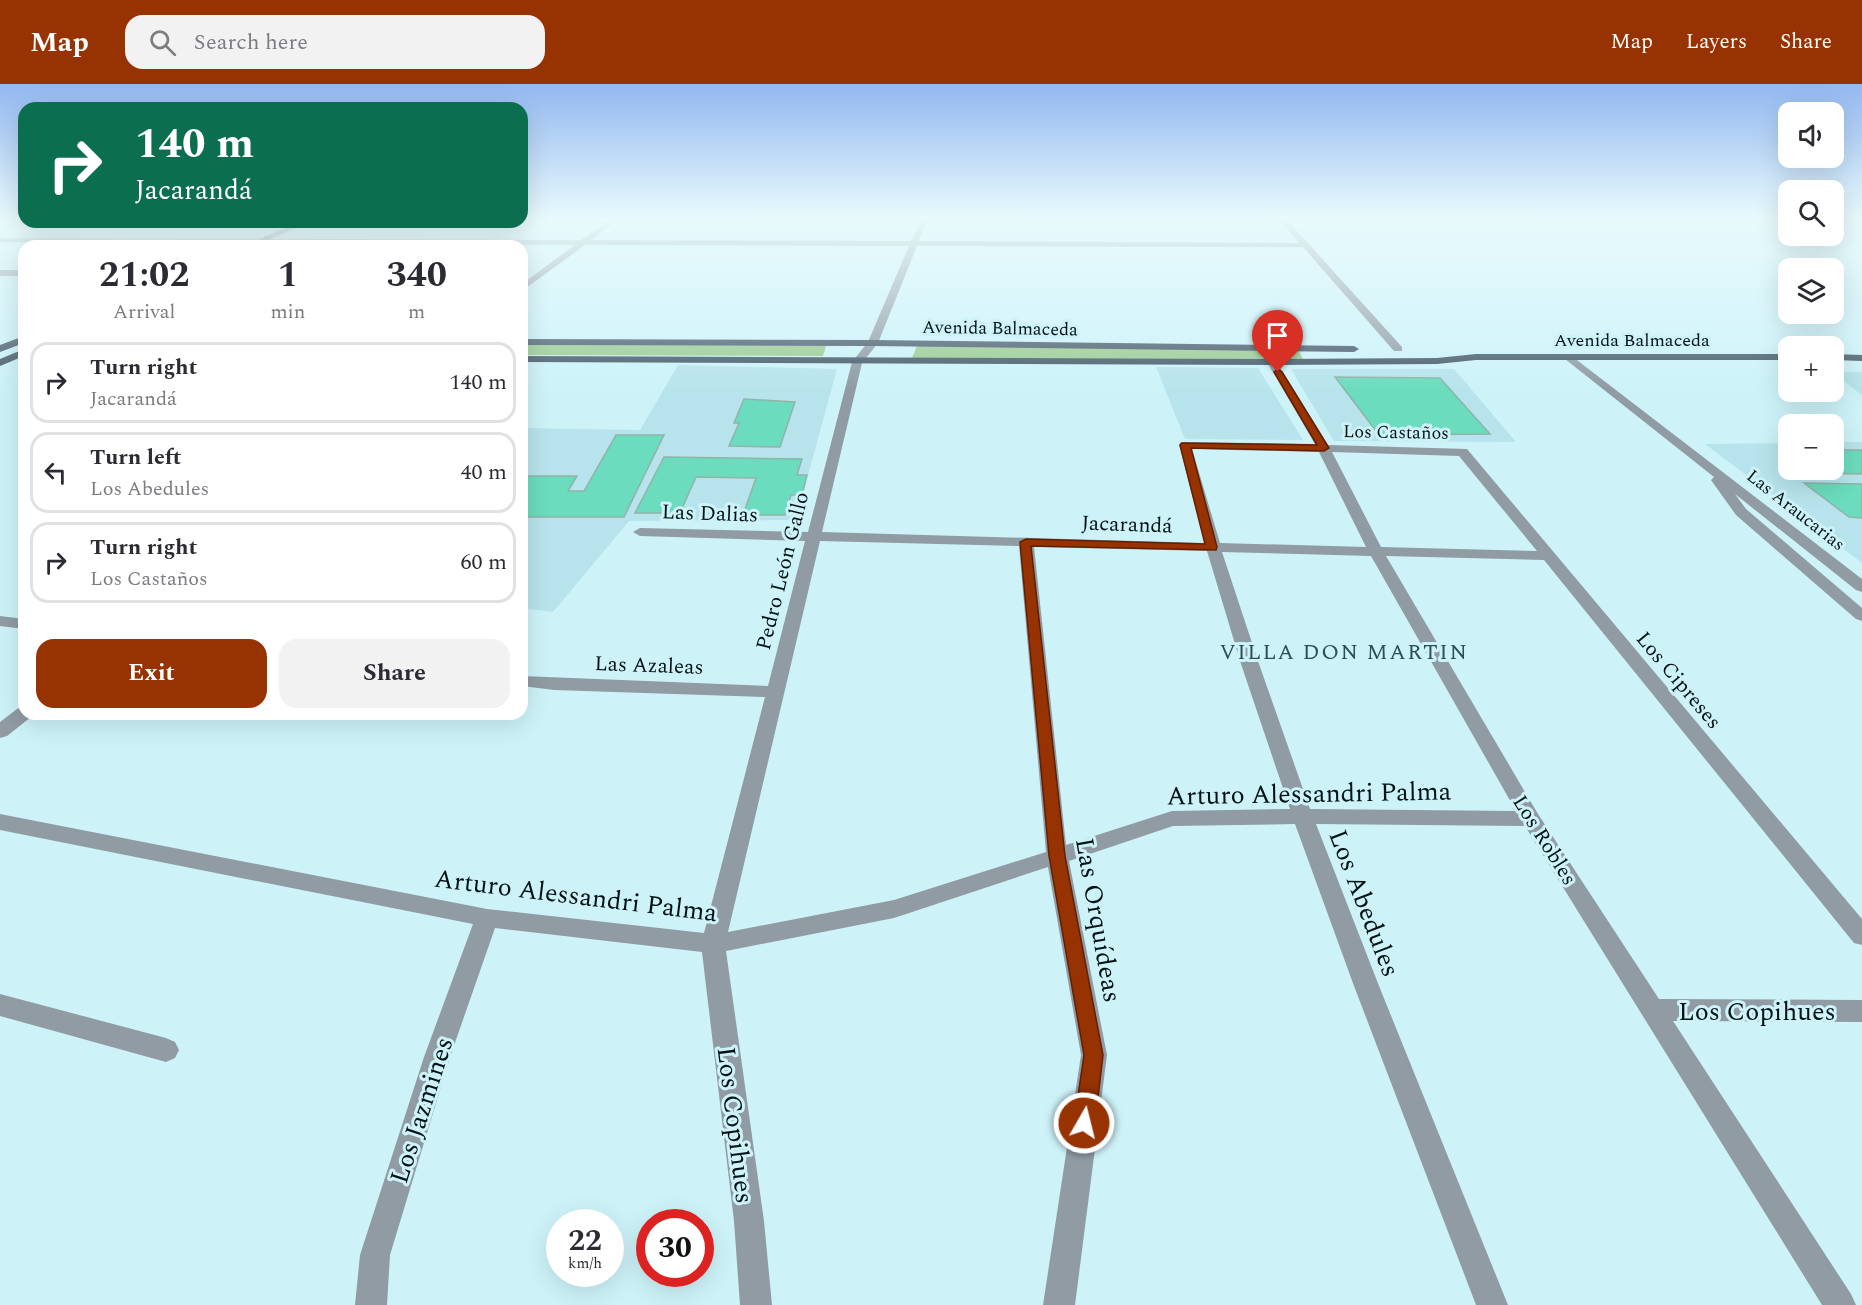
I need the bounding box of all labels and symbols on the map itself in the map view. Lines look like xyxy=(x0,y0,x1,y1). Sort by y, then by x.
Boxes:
pin xyxy=(1252,310,1303,372)
street label: Avenida Balmaceda xyxy=(922,314,1078,343)
street label: Avenida Balmaceda xyxy=(1554,327,1710,354)
street label: Los Castaños xyxy=(1343,418,1449,447)
street label: Las Araucarias xyxy=(1741,463,1851,558)
street label: Pedro León Gallo xyxy=(748,489,818,654)
street label: Las Dalias xyxy=(661,496,759,532)
street label: Jacarandá xyxy=(1081,507,1174,543)
street label: Los Cipreses xyxy=(1628,625,1729,737)
district label: VILLA DON MARTIN xyxy=(1219,636,1469,669)
street label: Las Azaleas xyxy=(594,648,704,684)
street label: Arturo Alessandri Palma xyxy=(1166,772,1452,816)
street label: Los Robles xyxy=(1504,789,1585,892)
street label: Los Abedules xyxy=(1318,824,1411,983)
street label: Las Orquídeas xyxy=(1064,835,1132,1006)
street label: Arturo Alessandri Palma xyxy=(432,859,720,933)
street label: Los Copihues xyxy=(1678,992,1836,1032)
street label: Los Jazmines xyxy=(379,1032,464,1189)
street label: Los Copihues xyxy=(706,1044,764,1206)
position arrow xyxy=(1052,1091,1116,1155)
speed limit sign: 30 xyxy=(636,1209,714,1287)

